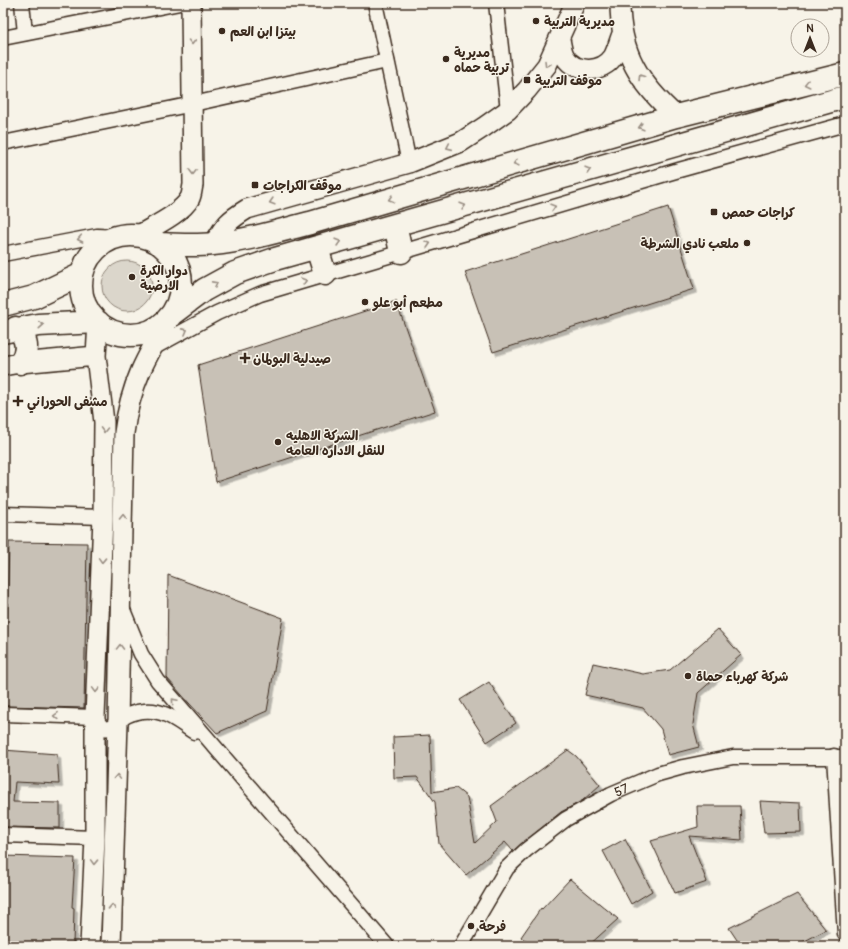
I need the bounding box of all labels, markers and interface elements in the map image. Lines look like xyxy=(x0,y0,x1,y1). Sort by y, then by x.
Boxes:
place label: مديرية التربية xyxy=(544,14,615,30)
marker: مديرية التربية xyxy=(531,16,541,26)
north arrow xyxy=(790,18,830,58)
text: N xyxy=(806,22,814,35)
place label: بيتزا ابن العم xyxy=(230,24,296,42)
marker: بيتزا ابن العم xyxy=(217,26,227,36)
one-way arrow xyxy=(188,39,196,45)
place label: مديرية تربية حماه xyxy=(454,45,510,76)
marker: مديرية تربية حماه xyxy=(441,54,451,64)
one-way arrow xyxy=(544,60,551,67)
place label: موقف التربية xyxy=(535,73,602,89)
one-way arrow xyxy=(639,74,646,81)
marker: موقف التربية xyxy=(522,75,532,85)
one-way arrow xyxy=(804,79,811,88)
one-way arrow xyxy=(637,122,644,131)
one-way arrow xyxy=(446,142,454,150)
one-way arrow xyxy=(513,158,520,167)
one-way arrow xyxy=(584,166,591,175)
one-way arrow xyxy=(189,169,197,175)
place label: موقف الكراجات xyxy=(263,178,342,194)
marker: موقف الكراجات xyxy=(250,180,260,190)
one-way arrow xyxy=(388,194,395,203)
one-way arrow xyxy=(269,197,276,206)
one-way arrow xyxy=(459,202,466,211)
one-way arrow xyxy=(549,203,556,212)
place label: كراجات حمص xyxy=(722,205,795,221)
marker: كراجات حمص xyxy=(709,207,719,217)
one-way arrow xyxy=(76,235,83,243)
place label: ملعب نادي الشرطة xyxy=(640,236,739,254)
one-way arrow xyxy=(334,238,341,247)
marker: ملعب نادي الشرطة xyxy=(742,238,752,248)
one-way arrow xyxy=(425,240,432,249)
place label: دوار الكرة الارضية xyxy=(140,263,188,294)
marker: دوار الكرة الارضية xyxy=(127,272,137,282)
one-way arrow xyxy=(300,277,307,286)
one-way arrow xyxy=(211,281,219,288)
place label: مطعم أبو علو xyxy=(372,294,443,313)
marker: مطعم أبو علو xyxy=(360,297,370,307)
one-way arrow xyxy=(38,320,44,329)
one-way arrow xyxy=(181,329,188,336)
place label: صيدلية البولمان xyxy=(253,351,331,367)
marker: صيدلية البولمان xyxy=(240,353,250,363)
place label: مشفى الحوراني xyxy=(27,394,108,414)
marker: مشفى الحوراني xyxy=(12,395,24,407)
one-way arrow xyxy=(100,427,108,433)
place label: الشركة الاهليه للنقل الاداره العامه xyxy=(286,428,385,459)
marker: الشركة الاهليه للنقل الاداره العامه xyxy=(273,437,283,447)
one-way arrow xyxy=(119,514,127,520)
one-way arrow xyxy=(97,557,106,563)
one-way arrow xyxy=(116,644,124,650)
place label: شركة كهرباء حماة xyxy=(696,669,788,685)
marker: شركة كهرباء حماة xyxy=(683,671,693,681)
one-way arrow xyxy=(92,687,101,693)
one-way arrow xyxy=(171,698,178,705)
one-way arrow xyxy=(53,712,59,720)
one-way arrow xyxy=(112,774,121,780)
street label: 57 xyxy=(612,780,631,801)
one-way arrow xyxy=(89,859,98,865)
one-way arrow xyxy=(108,904,117,910)
place label: فرحة xyxy=(479,919,506,935)
marker: فرحة xyxy=(466,921,476,931)

